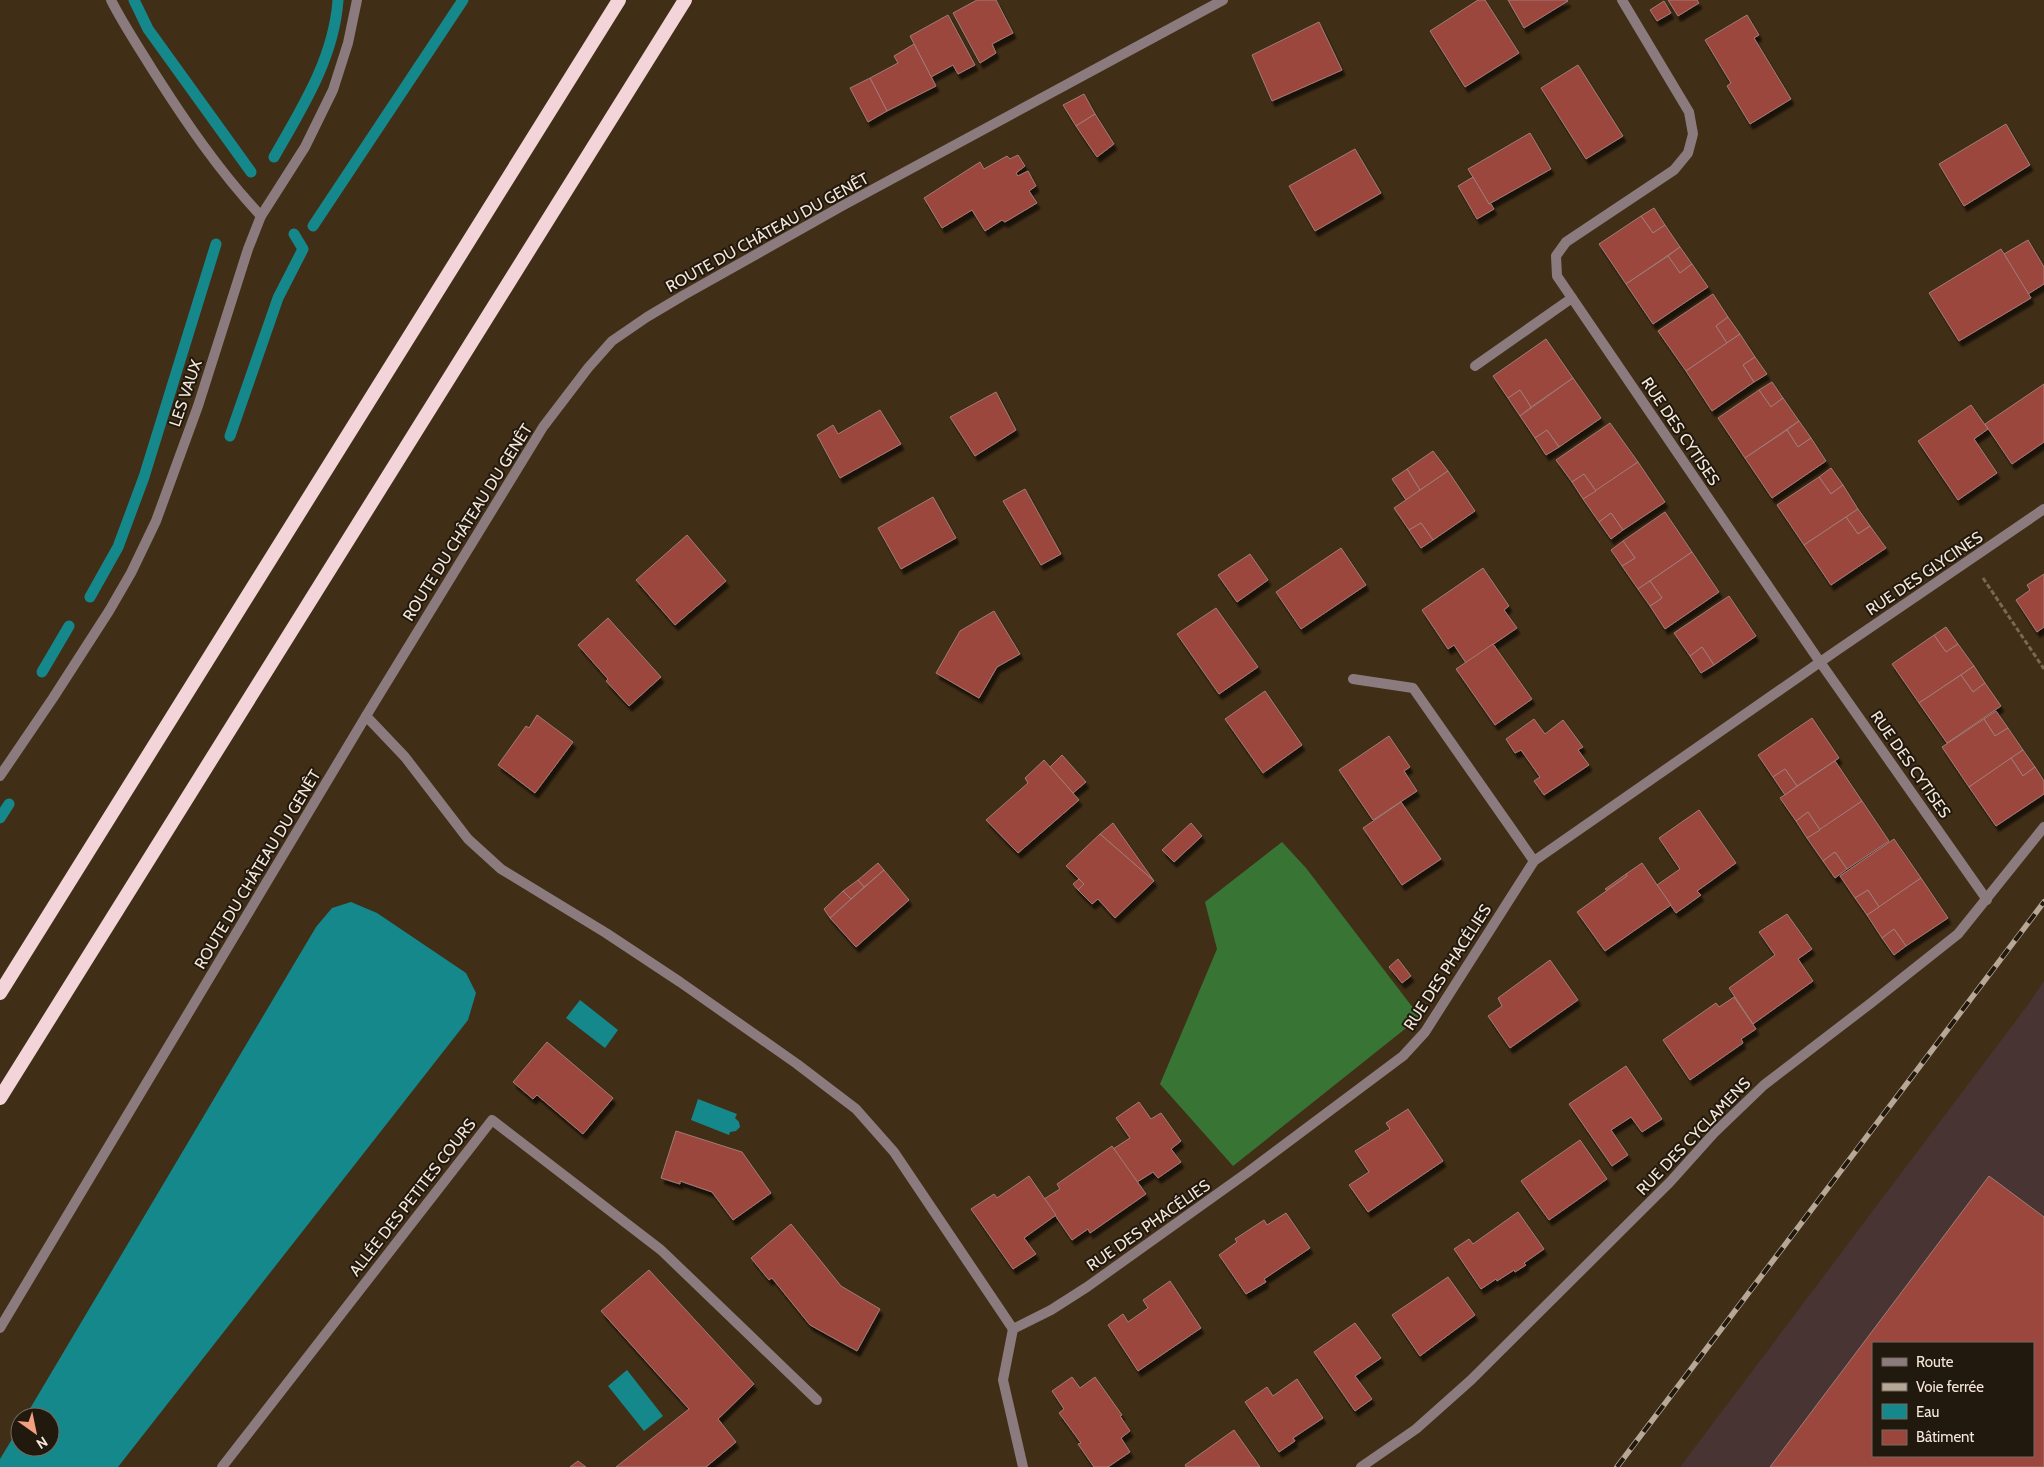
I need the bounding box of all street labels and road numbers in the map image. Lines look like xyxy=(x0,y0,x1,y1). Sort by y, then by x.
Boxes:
street label: ROUTE DU CHÂTEAU DU GENÊT xyxy=(663,168,872,296)
street label: LES VAUX xyxy=(165,357,206,429)
street label: RUE DES CYTISES xyxy=(1637,374,1724,489)
street label: ROUTE DU CHÂTEAU DU GENÊT xyxy=(399,420,536,624)
street label: RUE DES GLYCINES xyxy=(1862,527,1986,619)
street label: RUE DES CYTISES xyxy=(1867,707,1955,821)
street label: ROUTE DU CHÂTEAU DU GENÊT xyxy=(190,766,325,972)
street label: RUE DES PHACÉLIES xyxy=(1400,901,1495,1034)
street label: RUE DES CYCLAMENS xyxy=(1632,1074,1754,1199)
street label: ALLÉE DES PETITES COURS xyxy=(345,1115,480,1280)
street label: RUE DES PHACÉLIES xyxy=(1083,1176,1214,1275)

